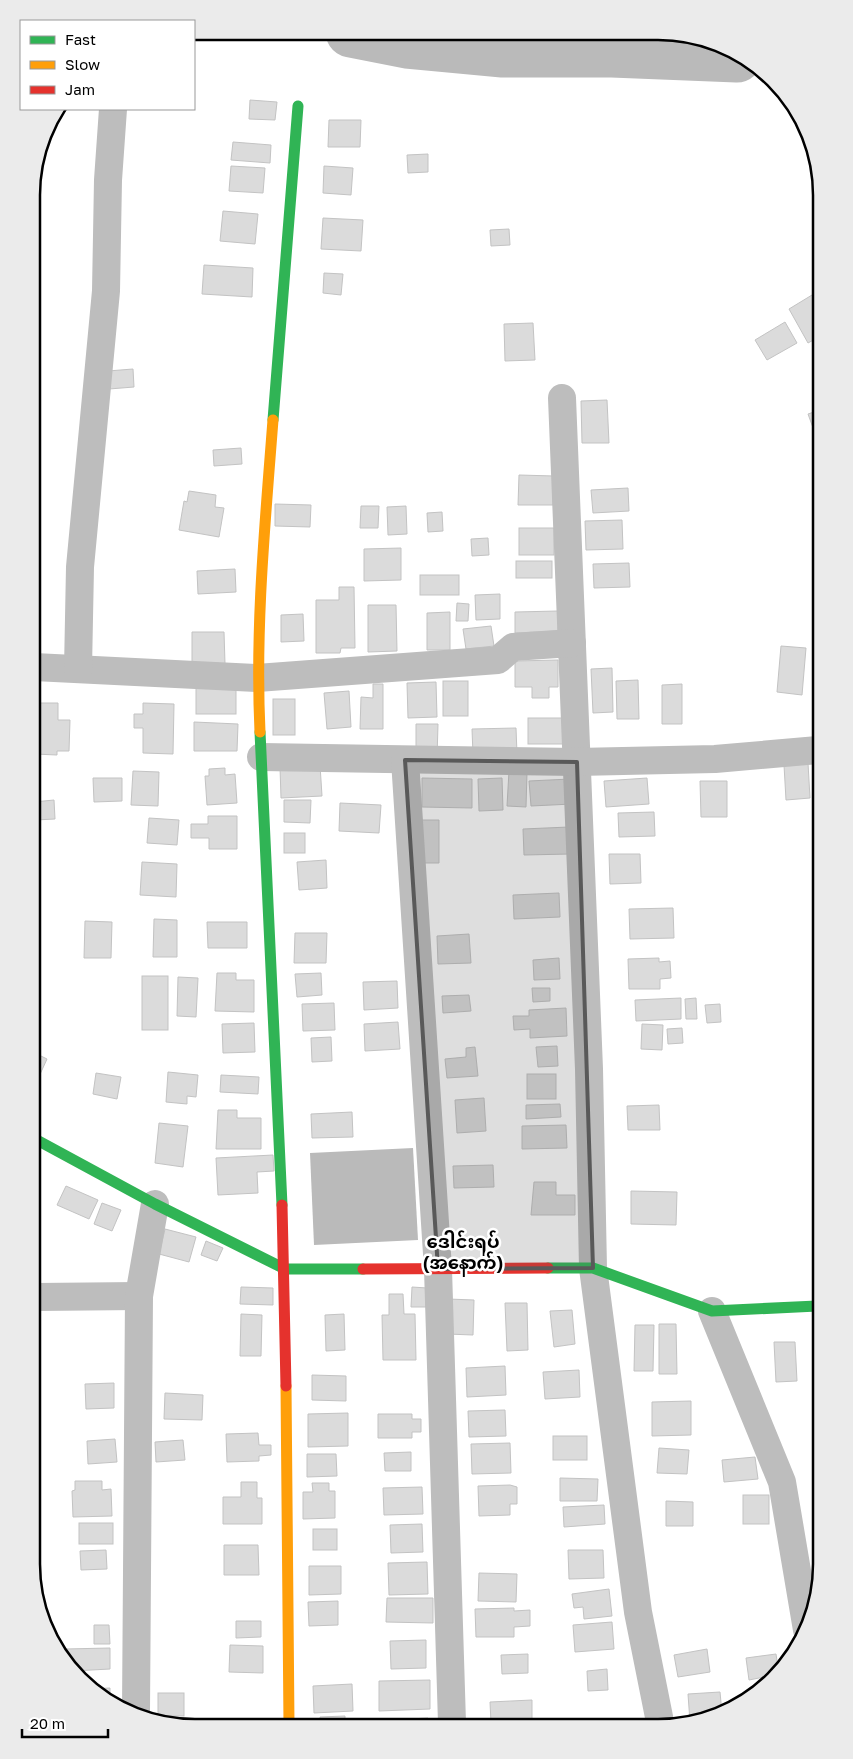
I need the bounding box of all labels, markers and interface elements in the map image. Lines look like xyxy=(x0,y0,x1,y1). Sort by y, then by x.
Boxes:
legend xyxy=(20,20,195,110)
text: Fast xyxy=(65,30,96,48)
text: Slow xyxy=(65,55,100,73)
text: Jam xyxy=(65,80,95,98)
district label: ဒေါင်းရပ် (အနောက်) xyxy=(423,1230,503,1277)
scale bar xyxy=(22,1706,109,1738)
text: 20 m xyxy=(30,1714,65,1732)

